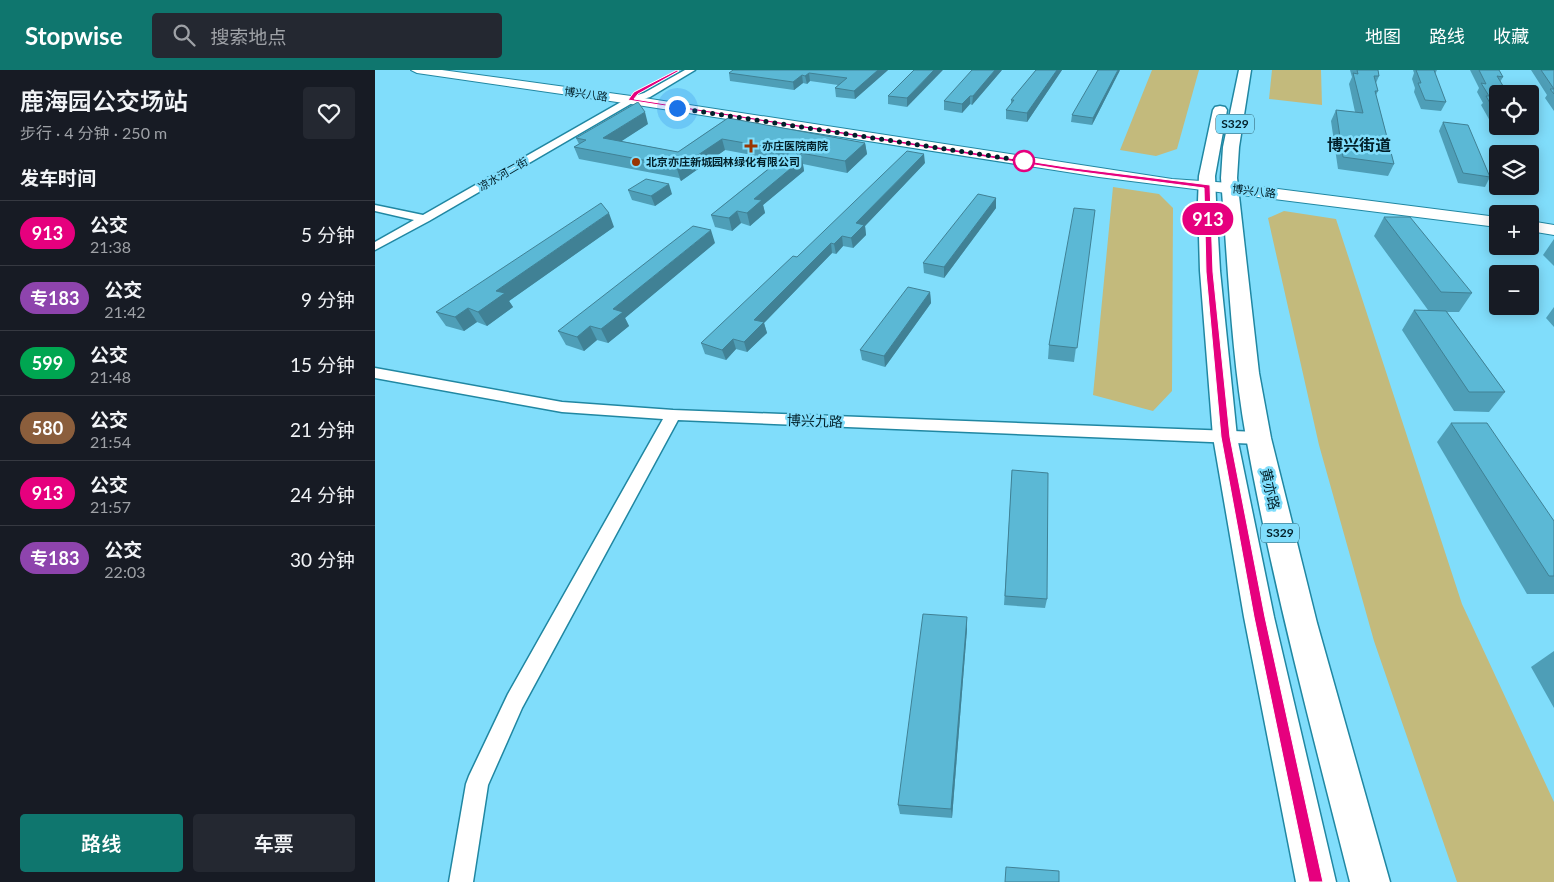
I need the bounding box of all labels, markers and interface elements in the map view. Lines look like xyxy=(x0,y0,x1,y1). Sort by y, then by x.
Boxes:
search box xyxy=(152,13,502,58)
text: Stopwise xyxy=(25,21,122,50)
icon: search xyxy=(170,21,198,49)
text: 搜索地点 xyxy=(210,25,286,48)
text: 地图 xyxy=(1365,25,1401,47)
text: 路线 xyxy=(1429,25,1465,47)
text: 收藏 xyxy=(1493,25,1529,47)
street label: 博兴八路 xyxy=(563,84,609,103)
map controls xyxy=(1489,85,1539,315)
button: locate xyxy=(1489,85,1539,135)
text: 鹿海园公交场站 xyxy=(20,86,188,115)
button: heart xyxy=(303,87,355,139)
your location xyxy=(665,96,690,121)
road number: S329 xyxy=(1216,114,1254,134)
text: 步行 · 4 分钟 · 250 m xyxy=(20,123,167,142)
district label: 博兴街道 xyxy=(1327,135,1391,154)
marker: 亦庄医院南院 xyxy=(744,139,758,153)
place label: 亦庄医院南院 xyxy=(762,139,828,152)
button: layers xyxy=(1489,145,1539,195)
unlabelled marker xyxy=(1013,150,1035,172)
street label: 凉水河二街 xyxy=(476,154,530,193)
place label: 北京亦庄新城园林绿化有限公司 xyxy=(646,155,800,168)
marker: 北京亦庄新城园林绿化有限公司 xyxy=(630,156,642,168)
text: 发车时间 xyxy=(20,166,96,189)
street label: 博兴八路 xyxy=(1231,181,1277,200)
line badge: 913 xyxy=(1179,203,1237,235)
button: + xyxy=(1489,205,1539,255)
text: 913 xyxy=(1192,208,1224,230)
text: 公交 xyxy=(90,213,128,236)
text: 913 xyxy=(32,222,63,244)
text: 5 分钟 xyxy=(301,223,355,246)
text: 21:38 xyxy=(90,237,131,256)
button: − xyxy=(1489,265,1539,315)
text: 公交 xyxy=(104,278,142,301)
text: 专183 xyxy=(30,287,79,309)
text: 9 分钟 xyxy=(301,288,355,311)
text: 21:42 xyxy=(104,302,145,321)
text: 公交 xyxy=(90,343,128,366)
text: 599 xyxy=(32,352,63,374)
text: 15 分钟 xyxy=(290,353,355,376)
text: 21:48 xyxy=(90,367,131,386)
text: 公交 xyxy=(90,408,128,431)
street label: 博兴九路 xyxy=(787,411,843,430)
text: 580 xyxy=(32,417,63,439)
text: 21 分钟 xyxy=(290,418,355,441)
text: 21:54 xyxy=(90,432,131,451)
street label: 黄亦路 xyxy=(1257,467,1283,511)
text: 公交 xyxy=(90,473,128,496)
text: 913 xyxy=(32,482,63,504)
text: 24 分钟 xyxy=(290,483,355,506)
text: 21:57 xyxy=(90,497,131,516)
road number: S329 xyxy=(1261,523,1299,542)
text: 公交 xyxy=(104,538,142,561)
text: 专183 xyxy=(30,547,79,569)
text: 30 分钟 xyxy=(290,548,355,571)
text: 22:03 xyxy=(104,562,145,581)
button: 路线 xyxy=(20,814,183,872)
button: 车票 xyxy=(193,814,355,872)

